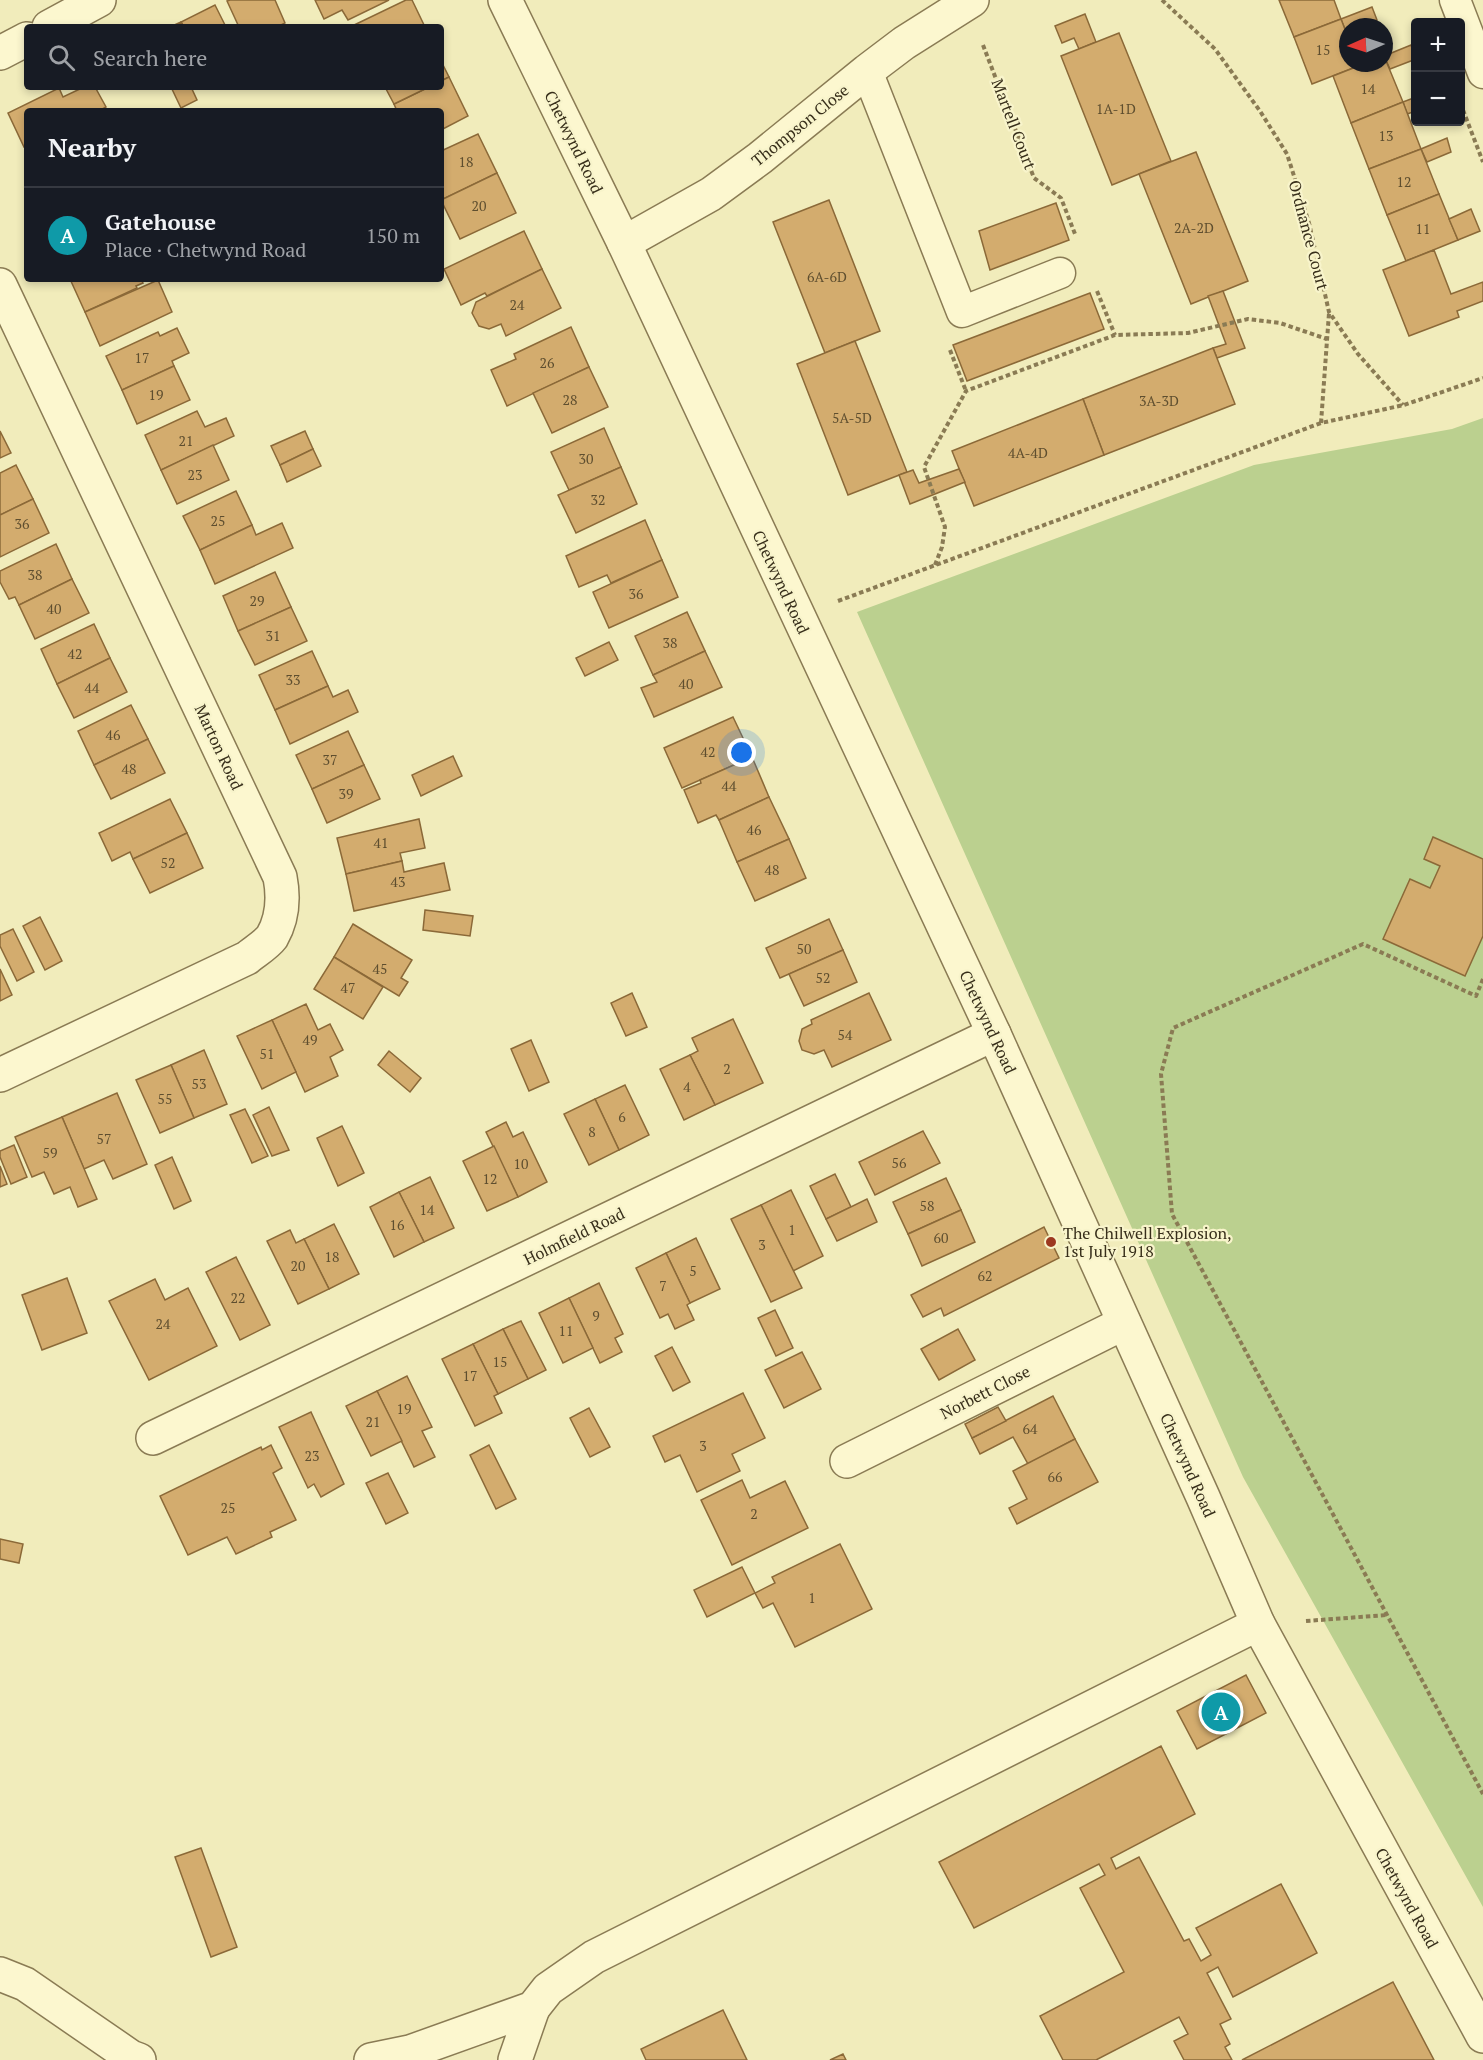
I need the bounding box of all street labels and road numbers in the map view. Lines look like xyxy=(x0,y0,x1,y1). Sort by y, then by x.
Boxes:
street label: Martell Court xyxy=(987,75,1041,173)
street label: Thompson Close xyxy=(747,79,853,171)
street label: Chetwynd Road xyxy=(540,87,608,197)
street label: Ordnance Court xyxy=(1284,178,1334,293)
street label: Chetwynd Road xyxy=(747,527,815,637)
street label: Marton Road xyxy=(190,701,248,793)
street label: Chetwynd Road xyxy=(954,967,1022,1077)
street label: Holmfield Road xyxy=(520,1202,628,1270)
street label: Norbett Close xyxy=(936,1360,1034,1424)
street label: Chetwynd Road xyxy=(1155,1409,1221,1521)
street label: Chetwynd Road xyxy=(1370,1844,1444,1952)

